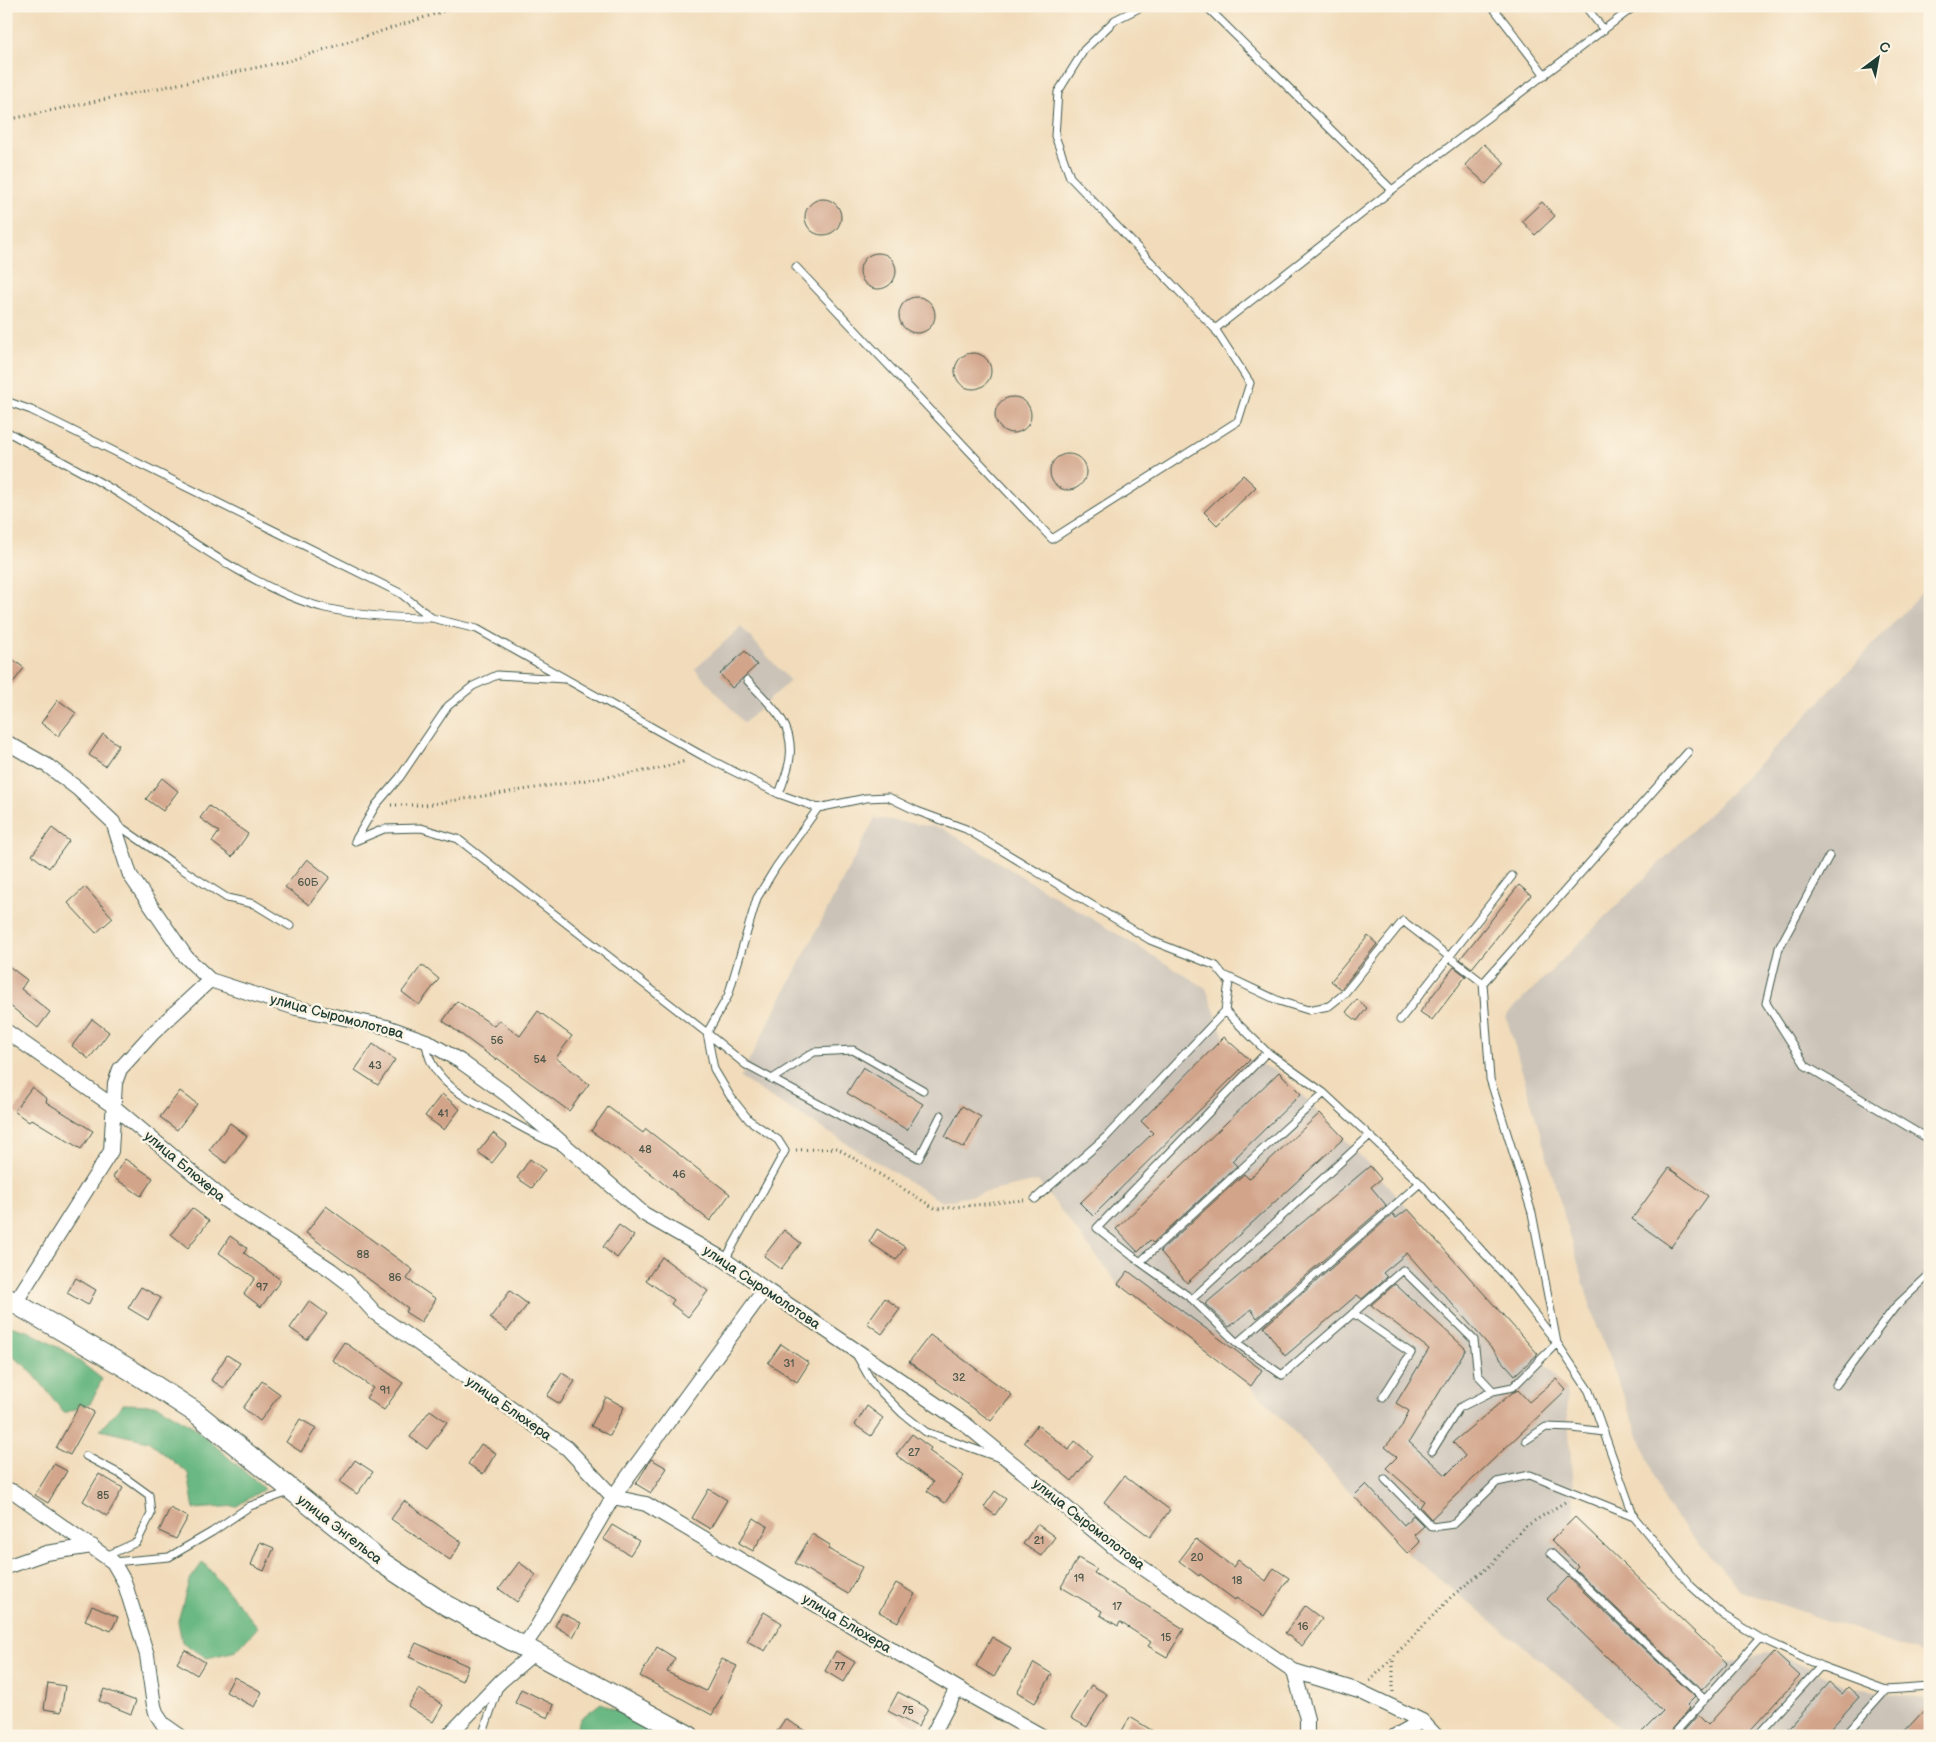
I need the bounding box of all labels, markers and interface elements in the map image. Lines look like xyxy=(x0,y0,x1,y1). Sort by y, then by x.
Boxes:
north arrow xyxy=(1854,32,1904,82)
text: С xyxy=(1876,38,1893,57)
house number: 60Б xyxy=(298,876,319,889)
street label: улица Сыромолотова xyxy=(268,990,406,1043)
house number: 56 xyxy=(490,1034,504,1047)
house number: 54 xyxy=(533,1053,547,1066)
house number: 43 xyxy=(368,1059,382,1072)
house number: 41 xyxy=(438,1107,448,1120)
street label: улица Блюхера xyxy=(141,1127,229,1206)
house number: 48 xyxy=(638,1143,652,1156)
house number: 46 xyxy=(672,1168,686,1181)
street label: улица Сыромолотова xyxy=(700,1242,824,1333)
house number: 88 xyxy=(357,1248,369,1261)
house number: 86 xyxy=(388,1271,402,1284)
house number: 97 xyxy=(256,1281,268,1294)
house number: 31 xyxy=(783,1357,795,1370)
house number: 32 xyxy=(952,1371,966,1384)
street label: улица Блюхера xyxy=(463,1373,555,1445)
house number: 91 xyxy=(380,1384,390,1397)
house number: 27 xyxy=(908,1446,921,1459)
street label: улица Сыромолотова xyxy=(1029,1475,1149,1574)
house number: 85 xyxy=(97,1489,109,1502)
street label: улица Энгельса xyxy=(294,1491,386,1568)
house number: 21 xyxy=(1034,1534,1044,1547)
house number: 20 xyxy=(1191,1551,1204,1564)
house number: 19 xyxy=(1074,1572,1084,1585)
house number: 18 xyxy=(1232,1574,1242,1587)
street label: улица Блюхера xyxy=(799,1590,895,1657)
house number: 17 xyxy=(1112,1600,1122,1613)
house number: 16 xyxy=(1298,1620,1309,1633)
house number: 15 xyxy=(1161,1631,1171,1644)
house number: 77 xyxy=(835,1660,846,1673)
house number: 75 xyxy=(902,1704,914,1717)

